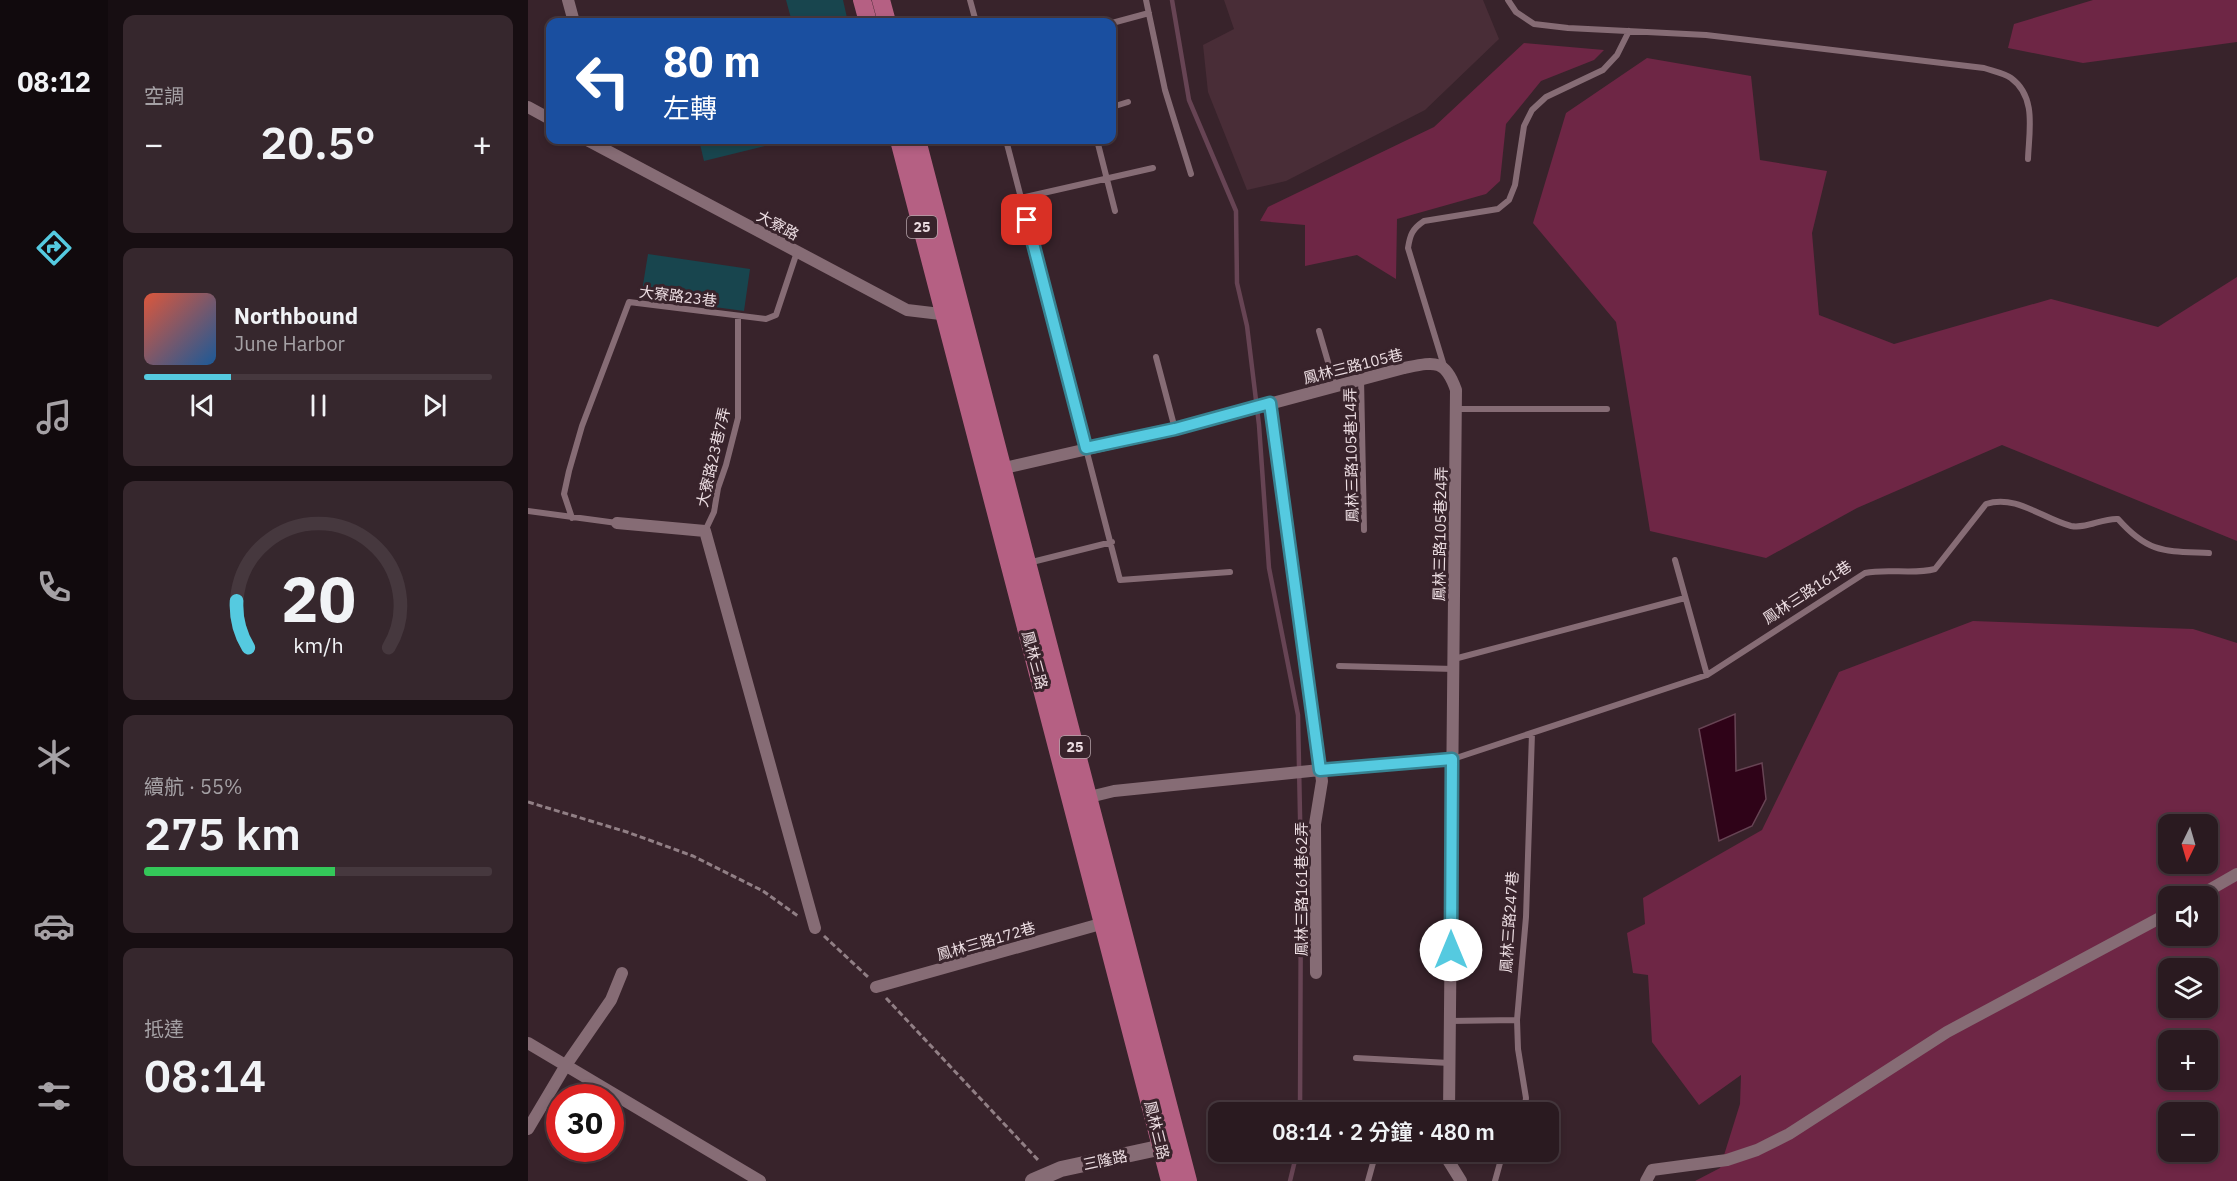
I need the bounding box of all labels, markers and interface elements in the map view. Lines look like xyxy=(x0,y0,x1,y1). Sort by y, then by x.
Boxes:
text: 80 m xyxy=(663,34,761,89)
icon: left xyxy=(564,42,642,120)
text: 08:12 xyxy=(17,64,91,99)
text: 空調 xyxy=(144,82,184,109)
text: 左轉 xyxy=(663,90,717,125)
text: 20.5° xyxy=(260,113,376,171)
text: − xyxy=(144,122,164,165)
text: + xyxy=(472,122,492,165)
pin xyxy=(1001,194,1052,245)
icon: arrive xyxy=(1010,203,1043,236)
street label: 大寮路 xyxy=(754,206,802,244)
road number: 25 xyxy=(907,216,937,238)
icon: directions xyxy=(33,227,75,269)
street label: 大寮路23巷 xyxy=(638,282,718,310)
text: Northbound xyxy=(234,301,358,330)
text: June Harbor xyxy=(234,330,345,357)
street label: 鳳林三路105巷 xyxy=(1301,344,1405,388)
street label: 鳳林三路105巷14弄 xyxy=(1340,387,1362,523)
icon: previous xyxy=(186,389,219,422)
icon: pause xyxy=(302,389,335,422)
icon: next xyxy=(418,389,451,422)
icon: music xyxy=(33,396,75,438)
street label: 大寮路23巷7弄 xyxy=(692,405,734,509)
street label: 鳳林三路105巷24弄 xyxy=(1429,466,1451,602)
street label: 鳳林三路161巷 xyxy=(1759,556,1855,628)
text: 20 xyxy=(281,558,355,639)
icon: phone xyxy=(33,566,75,608)
street label: 鳳林三路 xyxy=(1018,629,1052,691)
text: km/h xyxy=(293,631,343,659)
icon: climate xyxy=(33,736,75,778)
road number: 25 xyxy=(1060,736,1090,758)
text: 續航 · 55% xyxy=(144,773,243,800)
text: 275 km xyxy=(144,804,301,862)
north arrow xyxy=(2158,814,2218,874)
map controls xyxy=(2158,814,2218,1162)
street label: 鳳林三路161巷62弄 xyxy=(1292,821,1311,957)
street label: 鳳林三路247巷 xyxy=(1496,870,1522,974)
button: sound xyxy=(2158,886,2218,946)
icon: car xyxy=(33,905,75,947)
street label: 鳳林三路172巷 xyxy=(934,918,1038,964)
position arrow xyxy=(1419,918,1483,982)
button: layers xyxy=(2158,958,2218,1018)
text: 抵達 xyxy=(144,1015,184,1042)
button: + xyxy=(2158,1030,2218,1090)
text: 08:14 xyxy=(144,1046,266,1104)
icon: filters xyxy=(33,1075,75,1117)
speed limit sign: 30 xyxy=(546,1084,624,1162)
street label: 鳳林三路 xyxy=(1141,1099,1173,1161)
button: − xyxy=(2158,1102,2218,1162)
text: 08:14 · 2 分鐘 · 480 m xyxy=(1272,1117,1495,1146)
street label: 三隆路 xyxy=(1081,1146,1129,1174)

